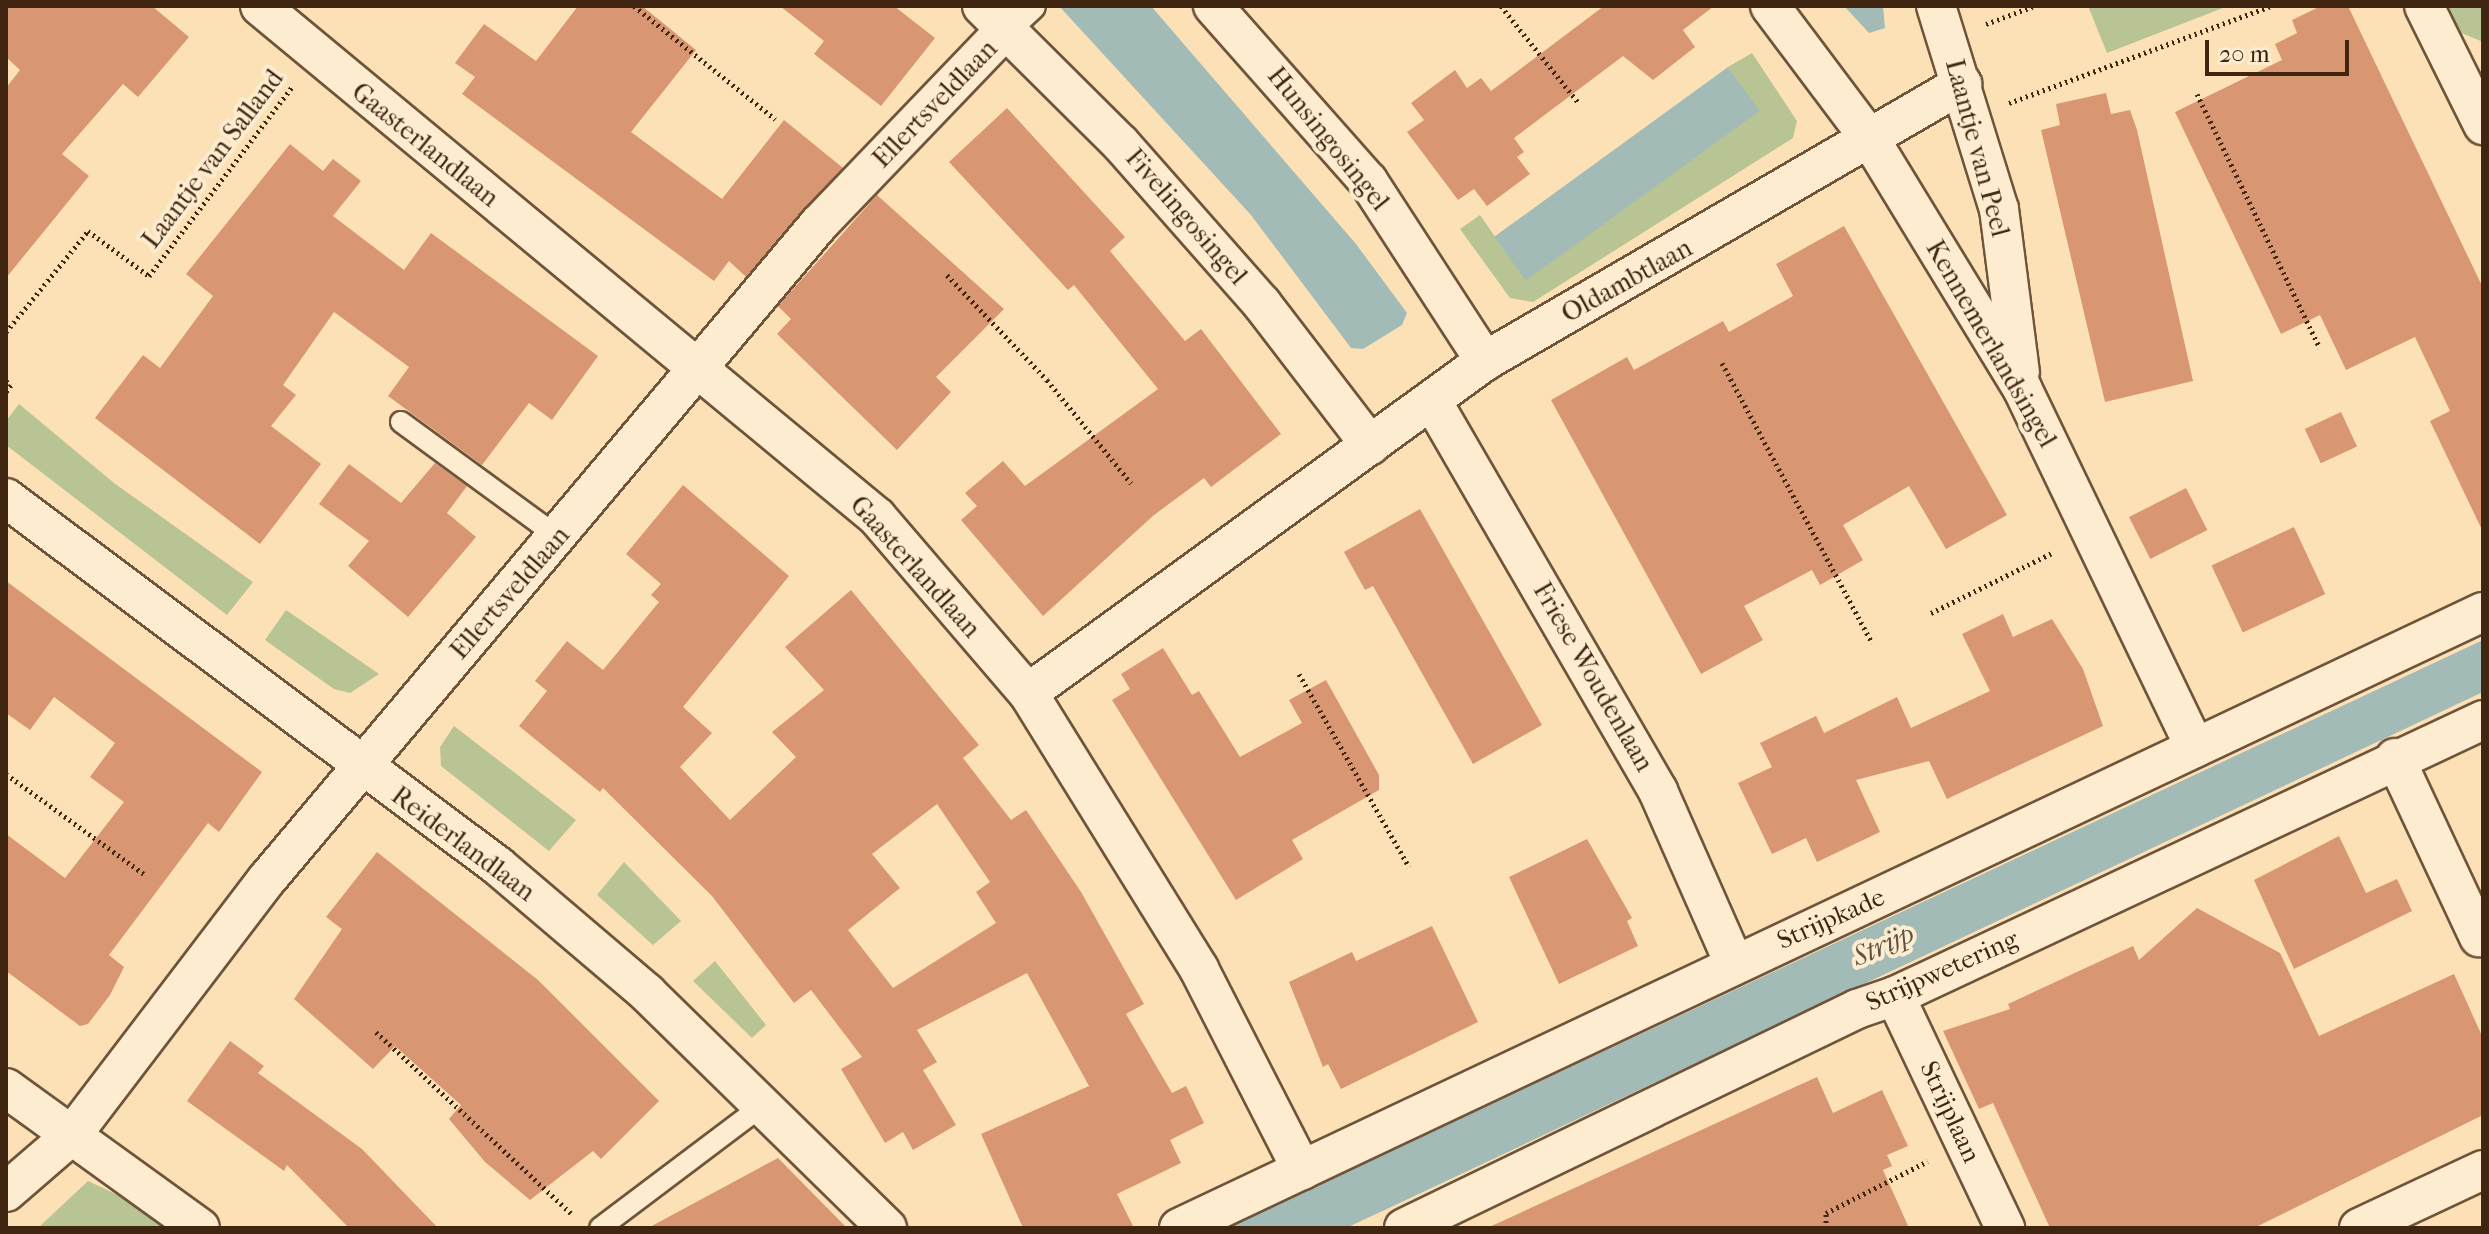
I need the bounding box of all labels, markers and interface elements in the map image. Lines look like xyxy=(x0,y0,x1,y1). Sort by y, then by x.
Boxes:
scale bar xyxy=(2209,24,2353,74)
street label: Ellertsveldlaan xyxy=(866,34,1004,174)
text: 20 m xyxy=(2219,40,2270,68)
street label: Laantje van Peel xyxy=(1938,56,2016,240)
street label: Hunsingosingel xyxy=(1261,61,1395,217)
street label: Laantje van Salland xyxy=(136,64,290,254)
street label: Gaasterlandlaan xyxy=(345,76,505,214)
street label: Fivelingosingel xyxy=(1119,143,1253,291)
street label: Oldambtlaan xyxy=(1556,232,1698,330)
street label: Kennemerlandsingel xyxy=(1919,235,2063,453)
street label: Gaasterlandlaan xyxy=(843,490,987,644)
street label: Ellertsveldlaan xyxy=(444,520,576,666)
street label: Friese Woudenlaan xyxy=(1526,577,1660,777)
street label: Reiderlandlaan xyxy=(385,780,541,908)
street label: Strijpkade xyxy=(1772,882,1890,956)
water label: Strijp xyxy=(1847,916,1919,974)
street label: Strijpwetering xyxy=(1861,924,2023,1018)
street label: Strijplaan xyxy=(1913,1056,1987,1168)

